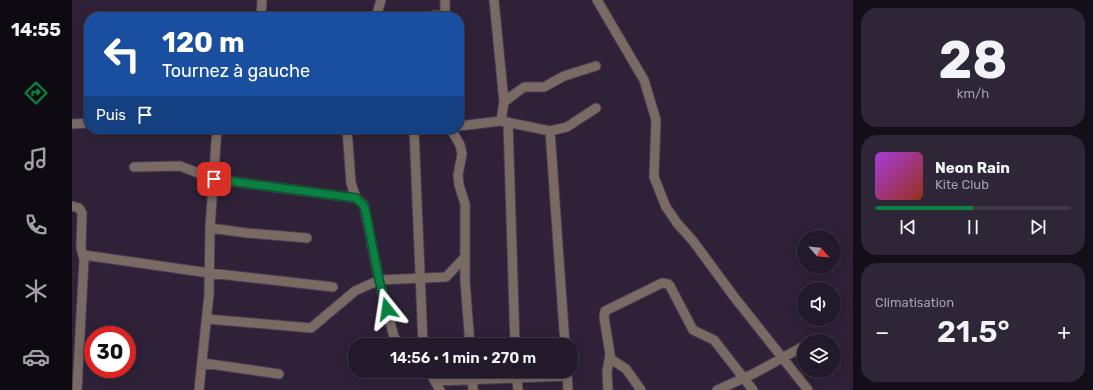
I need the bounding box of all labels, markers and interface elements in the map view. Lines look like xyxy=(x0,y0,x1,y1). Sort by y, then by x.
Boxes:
text: 14:55 xyxy=(11,19,61,41)
text: 120 m xyxy=(162,26,245,59)
icon: left xyxy=(96,28,148,80)
text: 28 xyxy=(938,29,1008,91)
text: Tournez à gauche xyxy=(162,60,310,82)
icon: directions xyxy=(22,79,50,107)
text: km/h xyxy=(957,86,989,101)
icon: arrive xyxy=(134,104,156,126)
text: Puis xyxy=(96,106,126,124)
icon: music xyxy=(22,145,50,173)
text: Neon Rain xyxy=(935,159,1010,177)
pin xyxy=(197,162,231,196)
icon: arrive xyxy=(203,168,225,190)
text: Kite Club xyxy=(935,177,989,192)
icon: phone xyxy=(22,211,50,239)
icon: previous xyxy=(897,216,919,238)
icon: pause xyxy=(962,216,984,238)
icon: next xyxy=(1027,216,1049,238)
north arrow xyxy=(797,230,841,274)
map controls xyxy=(797,230,841,378)
icon: climate xyxy=(22,277,50,305)
button: sound xyxy=(797,282,841,326)
position arrow xyxy=(366,288,408,330)
text: Climatisation xyxy=(875,295,954,310)
text: 21.5° xyxy=(937,314,1010,350)
text: − xyxy=(875,319,889,346)
text: + xyxy=(1057,319,1071,346)
speed limit sign: 30 xyxy=(84,326,136,378)
button: layers xyxy=(797,334,841,378)
icon: car xyxy=(22,343,50,371)
text: 14:56 · 1 min · 270 m xyxy=(390,349,536,367)

